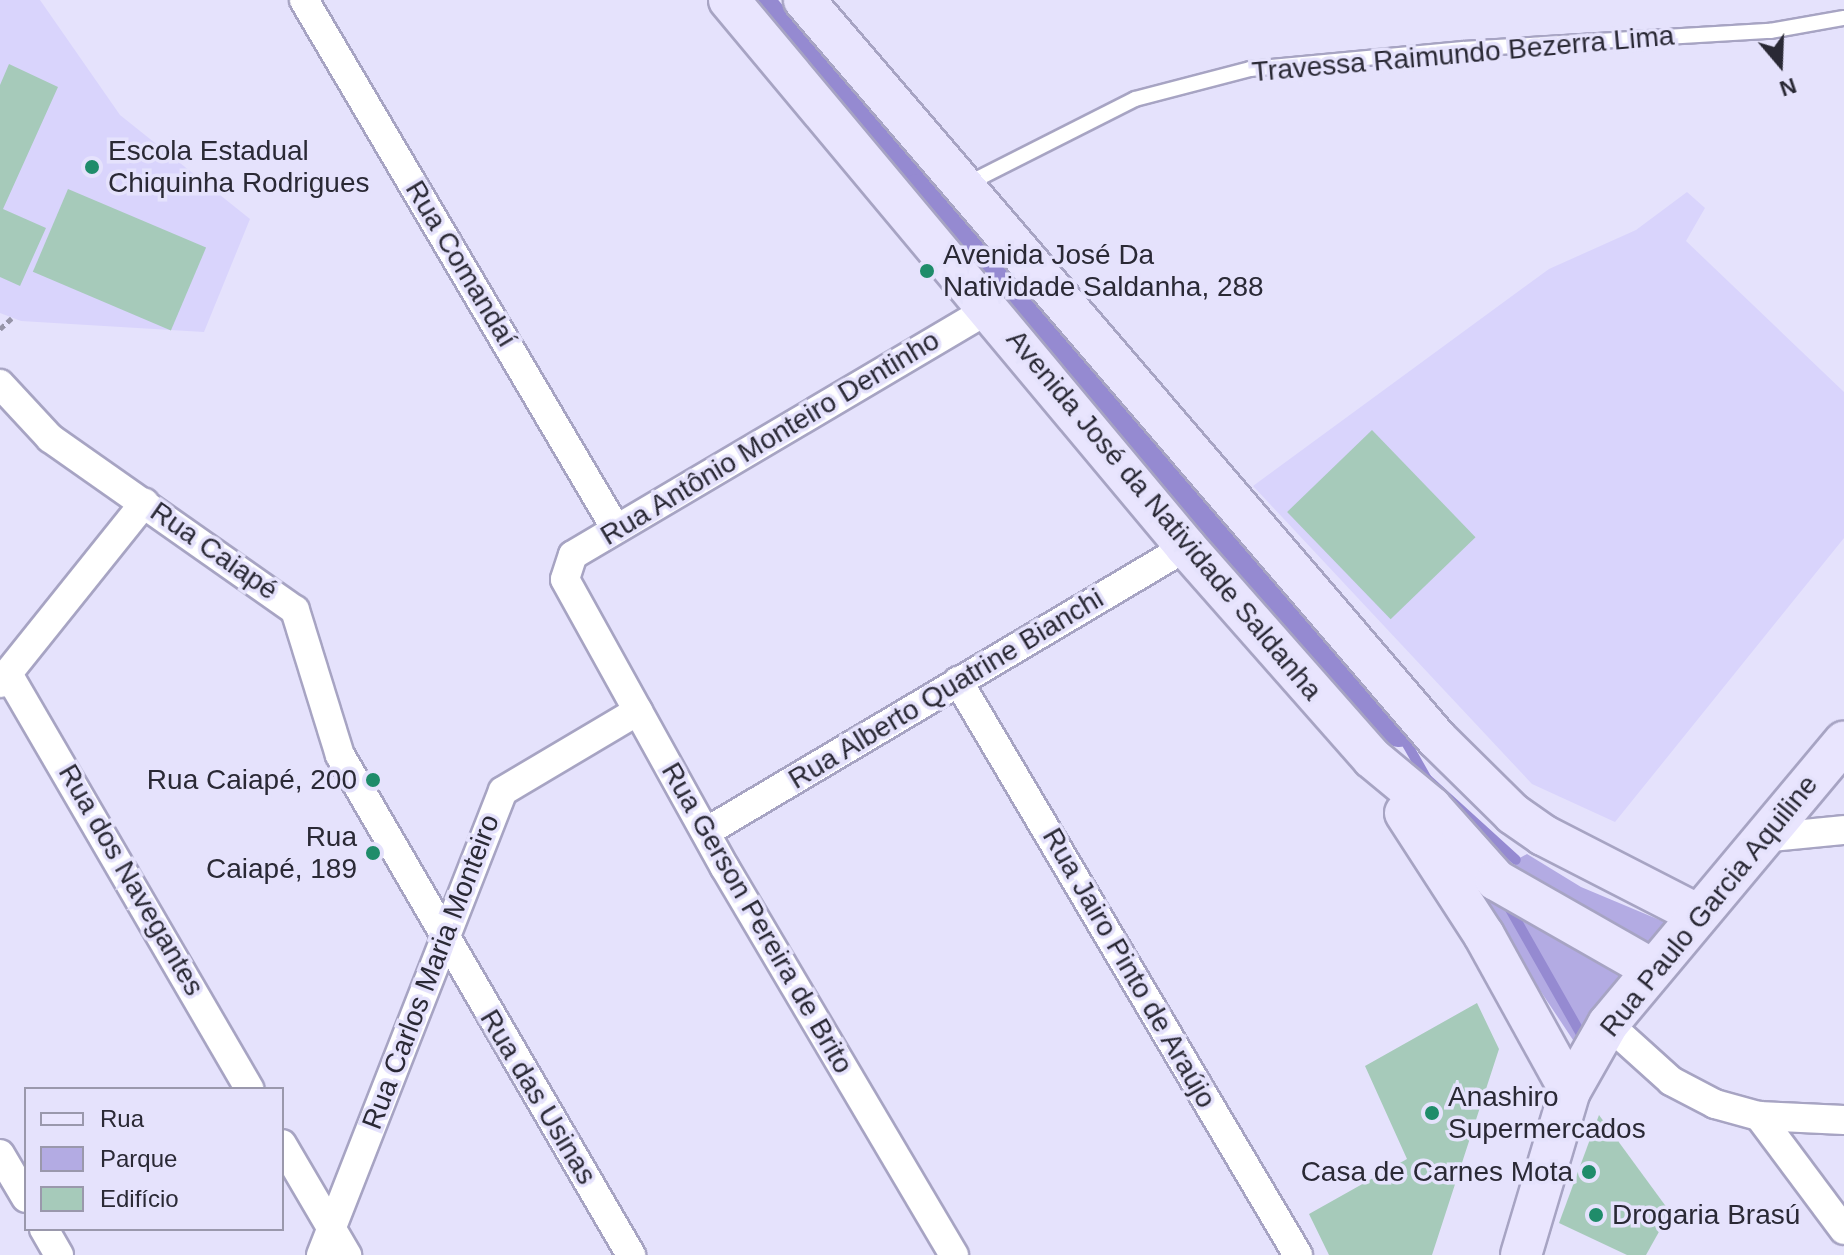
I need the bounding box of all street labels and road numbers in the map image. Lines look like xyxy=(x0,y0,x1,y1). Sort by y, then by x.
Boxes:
street label: Travessa Raimundo Bezerra Lima xyxy=(1250,19,1676,89)
street label: Rua Comandaí xyxy=(398,175,524,353)
street label: Rua Antônio Monteiro Dentinho xyxy=(594,323,946,553)
street label: Avenida José da Natividade Saldanha xyxy=(999,323,1329,707)
street label: Rua Caiapé xyxy=(144,495,284,607)
street label: Rua Alberto Quatrine Bianchi xyxy=(782,581,1110,797)
street label: Rua Gerson Pereira de Brito xyxy=(654,757,860,1079)
street label: Rua dos Navegantes xyxy=(51,758,211,1002)
street label: Rua Paulo Garcia Aquiline xyxy=(1593,768,1825,1044)
street label: Rua Carlos Maria Monteiro xyxy=(355,810,507,1134)
street label: Rua Jairo Pinto de Araújo xyxy=(1035,821,1223,1115)
street label: Rua das Usinas xyxy=(473,1004,603,1190)

